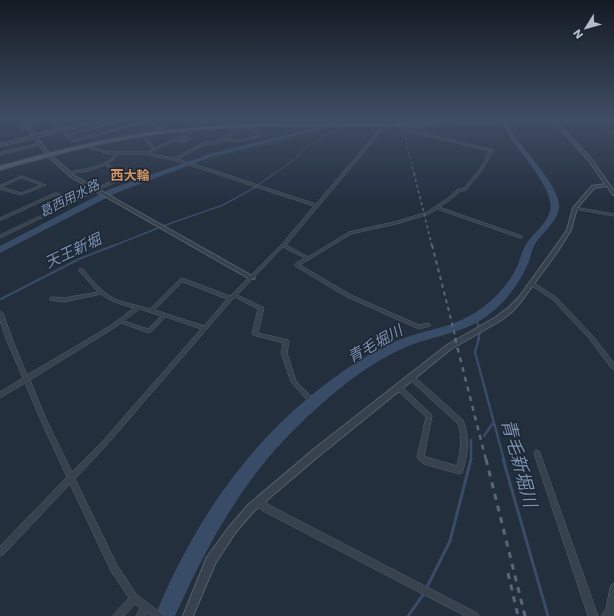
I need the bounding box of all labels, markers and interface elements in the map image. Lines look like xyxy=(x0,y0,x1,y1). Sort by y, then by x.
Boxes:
north arrow xyxy=(566,8,606,48)
text: N xyxy=(569,26,587,42)
district label: 西大輪 xyxy=(110,166,150,185)
water label: 葛西用水路 xyxy=(36,175,103,222)
water label: 天王新堀 xyxy=(41,228,106,273)
water label: 青毛堀川 xyxy=(343,319,408,367)
water label: 青毛新堀川 xyxy=(496,416,544,512)

